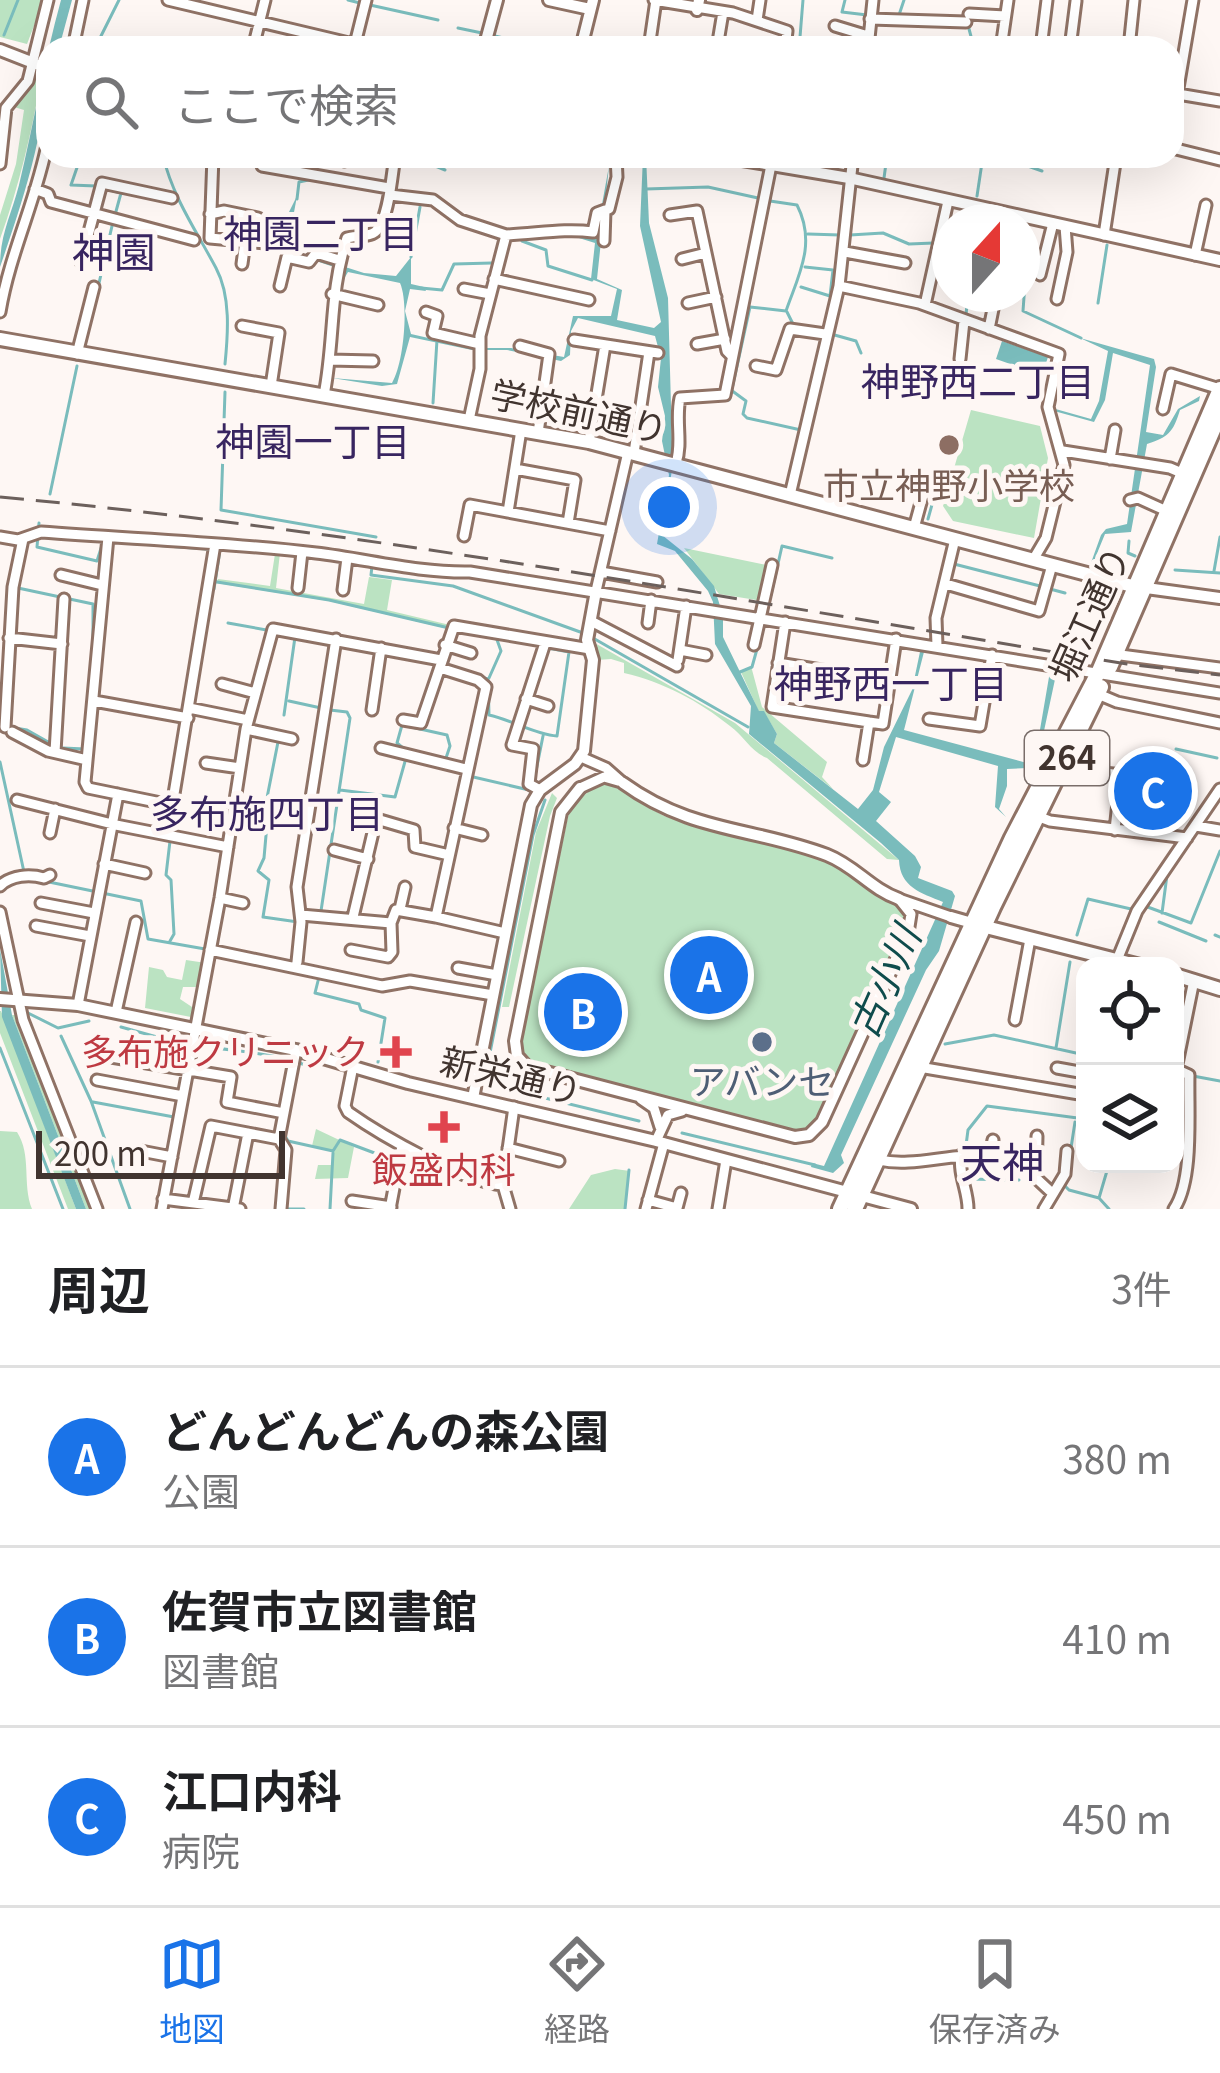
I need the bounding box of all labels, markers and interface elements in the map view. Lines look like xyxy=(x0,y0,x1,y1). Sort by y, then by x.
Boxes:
search box xyxy=(36,36,1184,168)
icon: search xyxy=(78,69,144,135)
text: ここで検索 xyxy=(174,70,399,135)
district label: 神園二丁目 xyxy=(223,203,419,259)
north arrow xyxy=(932,204,1040,312)
district label: 神園 xyxy=(72,219,156,280)
district label: 神野西二丁目 xyxy=(861,351,1095,407)
street label: 学校前通り xyxy=(486,365,673,453)
district label: 神園一丁目 xyxy=(215,411,411,467)
marker: 市立神野小学校 xyxy=(936,432,962,458)
place label: 市立神野小学校 xyxy=(823,457,1075,509)
your location xyxy=(639,477,699,537)
street label: 堀江通り xyxy=(1034,536,1140,689)
district label: 神野西一丁目 xyxy=(774,653,1008,709)
road number: 264 xyxy=(1025,731,1109,785)
pin: C xyxy=(1114,746,1192,836)
district label: 多布施四丁目 xyxy=(150,783,384,839)
water label: 古小川 xyxy=(833,912,933,1046)
pin: A xyxy=(670,930,748,1020)
map controls xyxy=(1076,957,1184,1173)
button: locate xyxy=(1076,957,1184,1065)
pin: B xyxy=(544,967,622,1057)
place label: 多布施クリニック xyxy=(81,1023,369,1075)
marker: アバンセ xyxy=(749,1029,775,1055)
street label: 新栄通り xyxy=(436,1032,588,1115)
marker: 多布施クリニック xyxy=(380,1036,412,1068)
place label: アバンセ xyxy=(690,1053,834,1105)
button: layers xyxy=(1076,1065,1184,1173)
marker: 飯盛内科 xyxy=(428,1111,460,1143)
scale bar xyxy=(36,1125,285,1178)
text: 200 m xyxy=(54,1128,147,1176)
district label: 天神 xyxy=(960,1129,1044,1190)
place label: 飯盛内科 xyxy=(372,1141,516,1193)
text: 周辺 xyxy=(48,1250,150,1324)
text: 3件 xyxy=(1111,1259,1172,1315)
text: どんどんどんの森公園 xyxy=(162,1396,609,1461)
text: A xyxy=(75,1429,100,1485)
text: 380 m xyxy=(1062,1429,1172,1485)
text: 公園 xyxy=(162,1461,240,1517)
text: 佐賀市立図書館 xyxy=(162,1576,477,1641)
text: B xyxy=(74,1609,100,1665)
text: 410 m xyxy=(1062,1609,1172,1665)
text: 図書館 xyxy=(162,1641,279,1697)
text: 江口内科 xyxy=(162,1756,342,1821)
text: C xyxy=(74,1789,100,1845)
text: 450 m xyxy=(1062,1789,1172,1845)
text: 病院 xyxy=(162,1821,240,1877)
tab: 地図 xyxy=(159,1931,225,2051)
tab: 経路 xyxy=(544,1931,610,2051)
tab: 保存済み xyxy=(929,1931,1061,2051)

